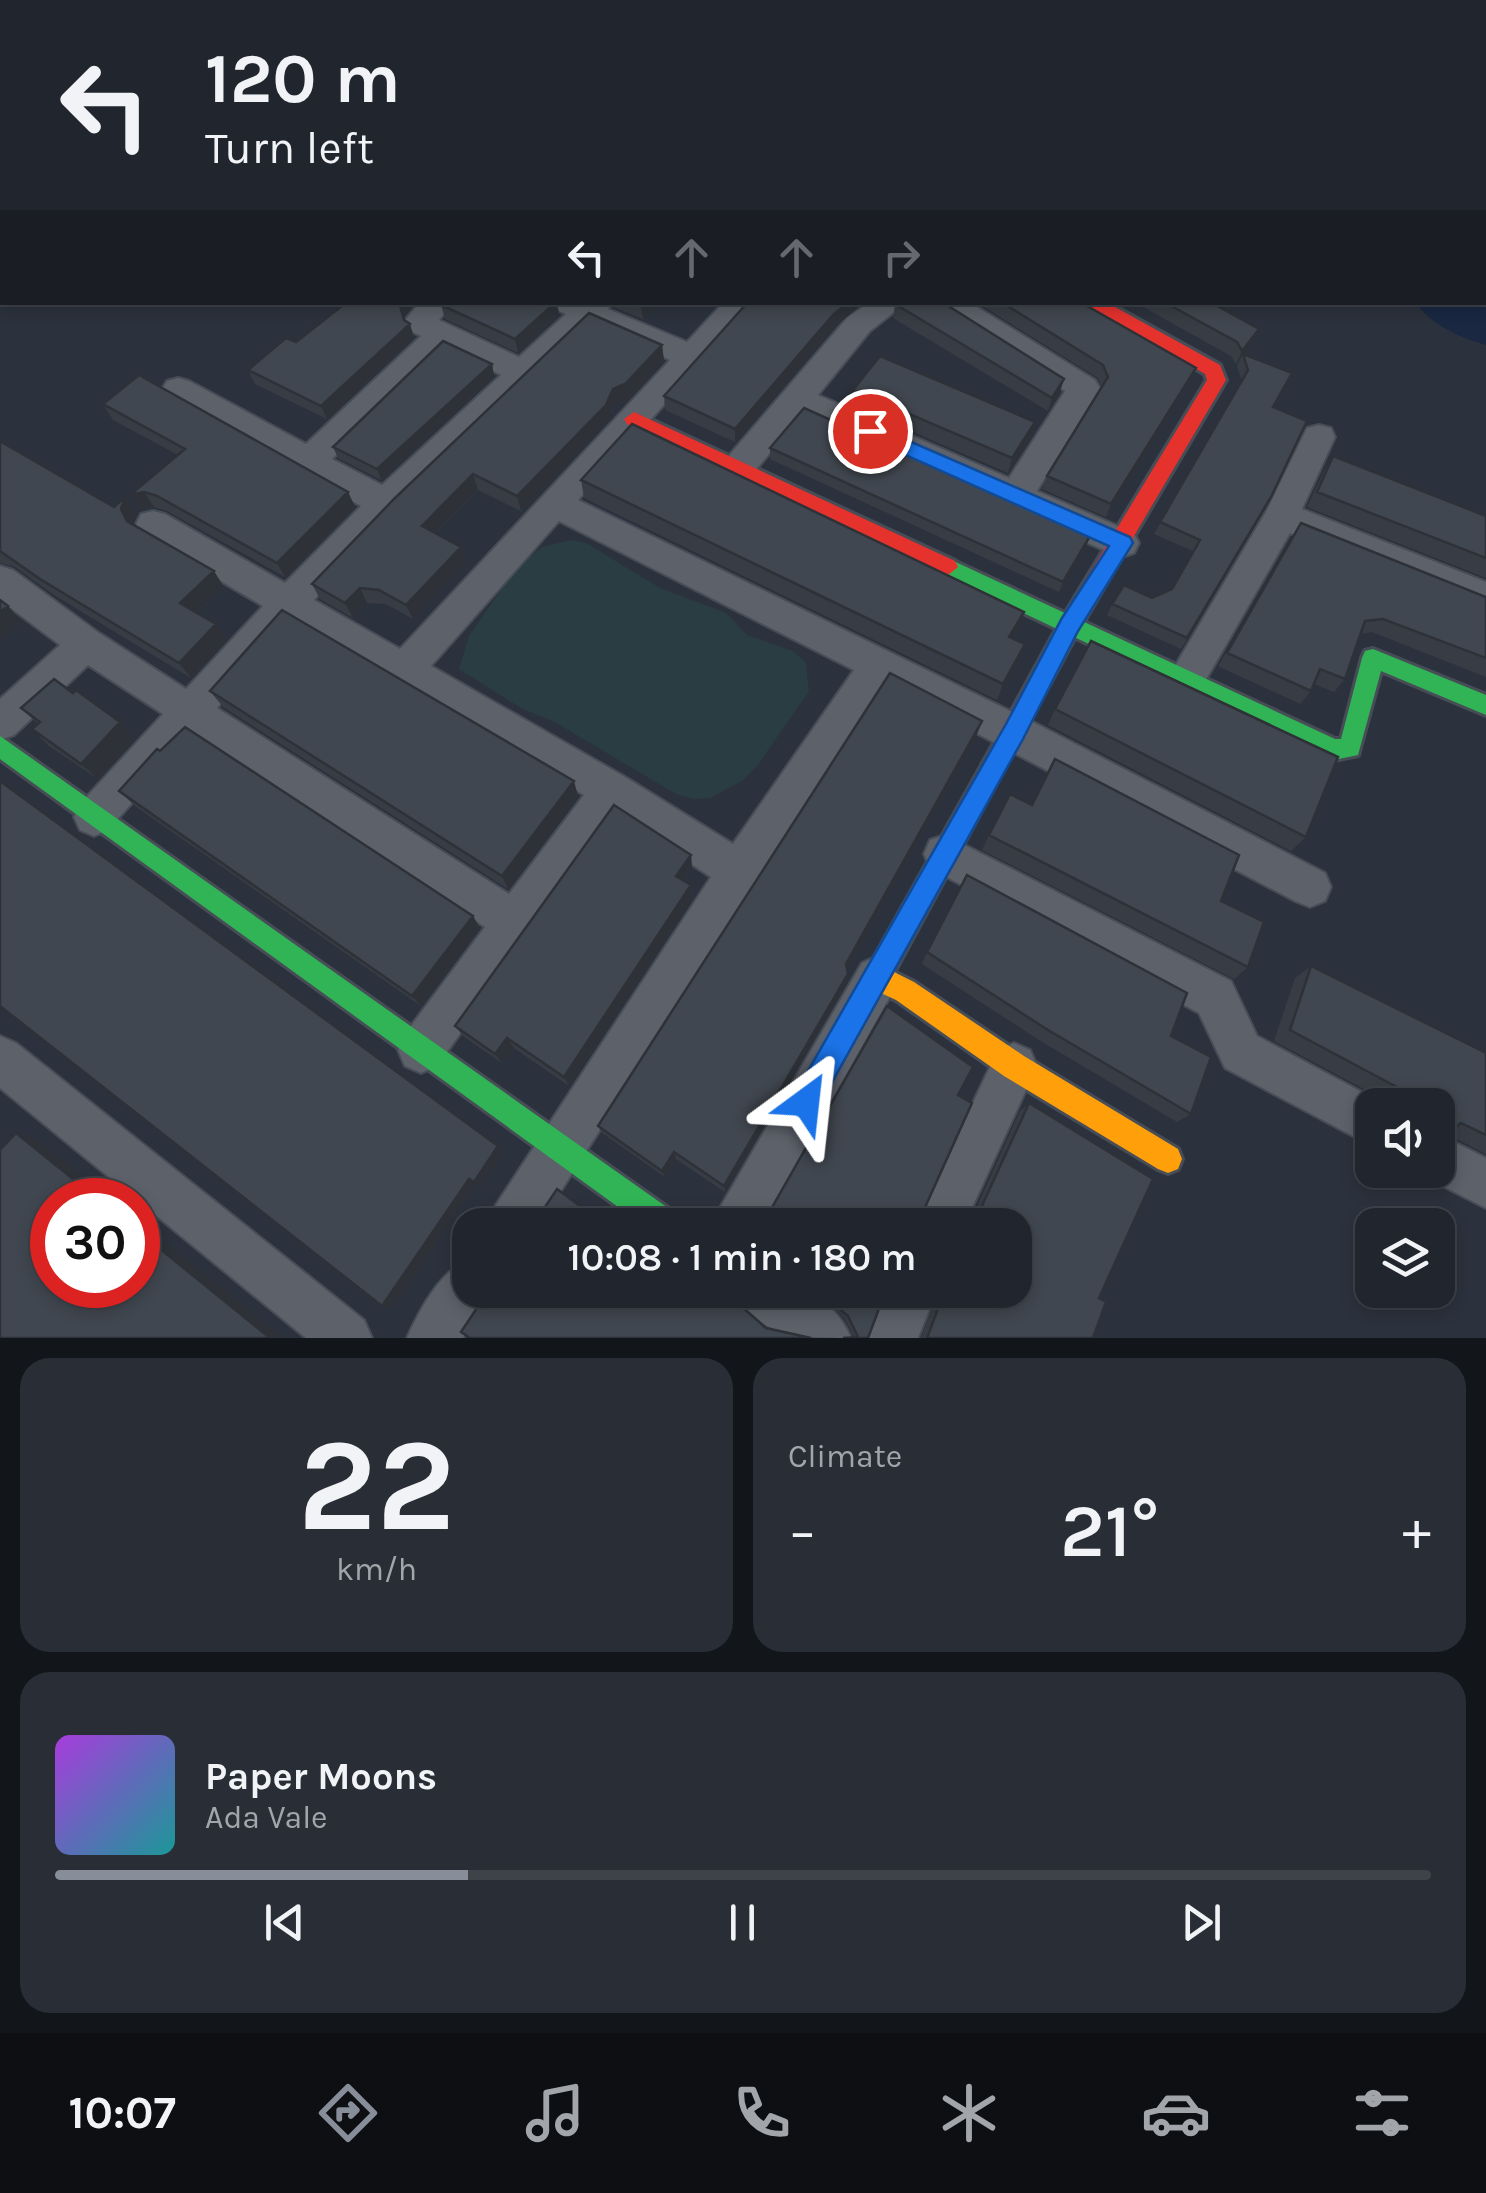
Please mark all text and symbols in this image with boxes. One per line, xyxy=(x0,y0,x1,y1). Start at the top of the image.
text: 120 m xyxy=(205,38,401,120)
icon: left xyxy=(40,40,170,170)
text: Turn left xyxy=(205,122,374,174)
icon: left xyxy=(559,230,614,285)
icon: ahead xyxy=(664,230,719,285)
icon: ahead xyxy=(769,230,824,285)
icon: right xyxy=(874,230,929,285)
pin xyxy=(828,389,913,474)
icon: arrive xyxy=(843,404,898,459)
position arrow xyxy=(754,1050,858,1154)
map controls xyxy=(1355,1088,1455,1308)
button: sound xyxy=(1355,1088,1455,1188)
speed limit sign: 30 xyxy=(30,1178,160,1308)
button: layers xyxy=(1355,1208,1455,1308)
text: 10:08 · 1 min · 180 m xyxy=(568,1235,916,1280)
text: 22 xyxy=(298,1410,455,1562)
text: Climate xyxy=(788,1438,902,1475)
text: 21° xyxy=(1060,1487,1159,1575)
text: − xyxy=(788,1499,817,1563)
text: + xyxy=(1402,1499,1431,1563)
text: km/h xyxy=(336,1551,417,1588)
text: Paper Moons xyxy=(205,1754,437,1799)
text: Ada Vale xyxy=(205,1799,328,1836)
icon: previous xyxy=(257,1895,312,1950)
icon: pause xyxy=(715,1895,770,1950)
icon: next xyxy=(1174,1895,1229,1950)
icon: directions xyxy=(313,2078,383,2148)
icon: music xyxy=(520,2078,590,2148)
icon: phone xyxy=(727,2078,797,2148)
icon: climate xyxy=(934,2078,1004,2148)
icon: car xyxy=(1141,2078,1211,2148)
icon: filters xyxy=(1347,2078,1417,2148)
text: 10:07 xyxy=(68,2087,176,2139)

